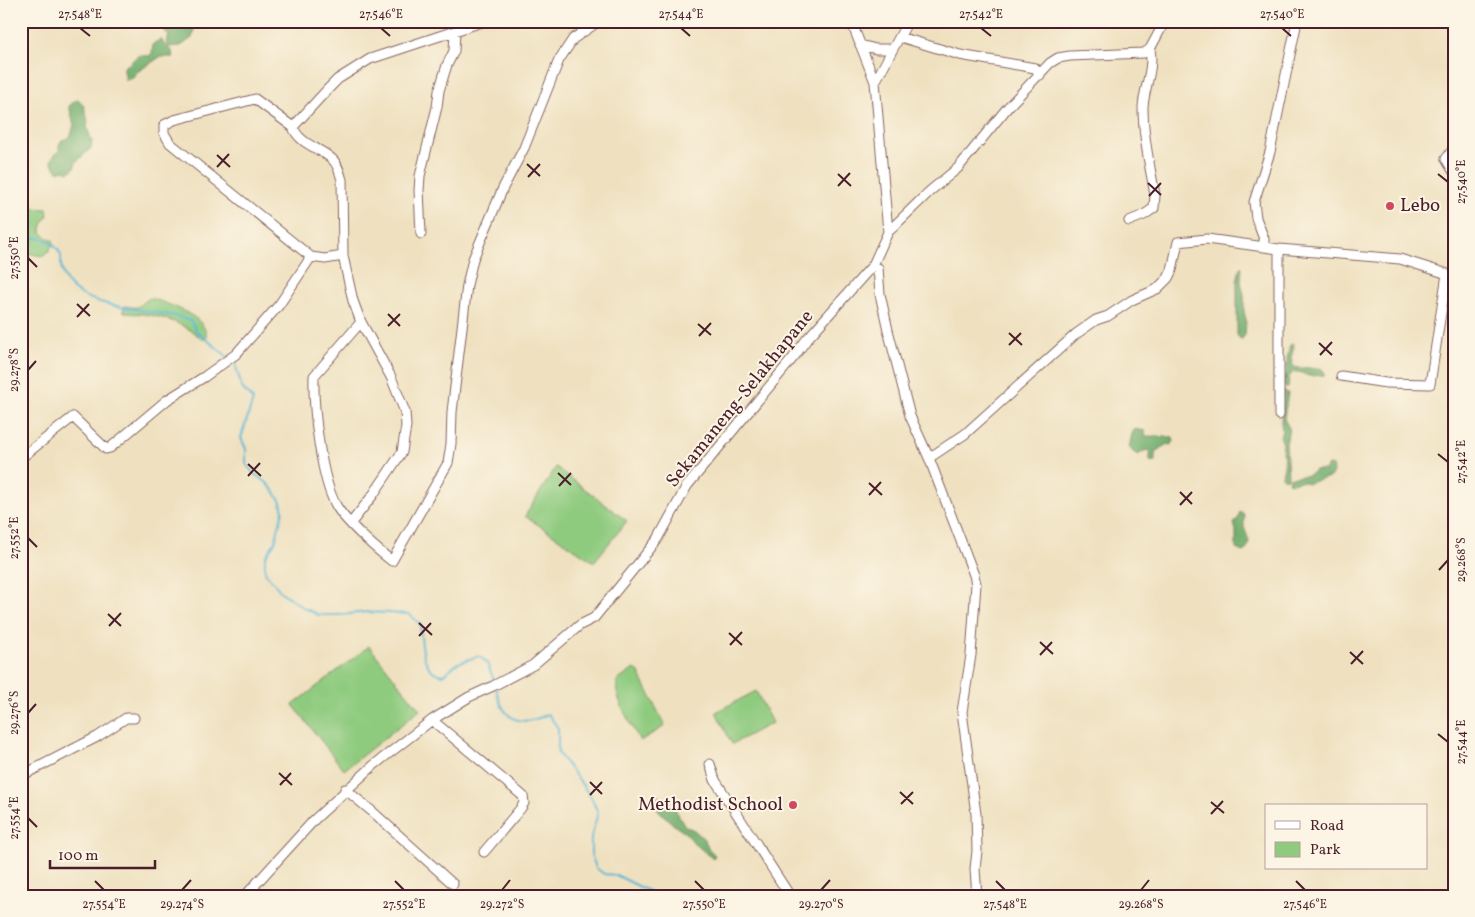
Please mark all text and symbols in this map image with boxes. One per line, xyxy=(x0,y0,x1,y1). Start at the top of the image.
text: 27.548°E xyxy=(58,7,102,23)
text: 27.546°E xyxy=(359,7,403,23)
text: 27.544°E xyxy=(659,7,703,23)
text: 27.542°E xyxy=(959,7,1003,23)
text: 27.540°E xyxy=(1260,7,1304,23)
text: 27.540°E xyxy=(1454,160,1470,204)
place label: Lebo xyxy=(1400,193,1440,219)
marker: Lebo xyxy=(1384,200,1396,212)
text: 27.550°E xyxy=(7,236,23,280)
street label: Sekamaneng-Selakhapane xyxy=(660,305,820,493)
text: 29.278°S xyxy=(7,348,23,392)
text: 27.542°E xyxy=(1454,440,1470,484)
text: 27.552°E xyxy=(7,517,23,559)
text: 29.268°S xyxy=(1454,537,1470,583)
text: 29.276°S xyxy=(7,691,23,735)
text: 27.544°E xyxy=(1454,720,1470,764)
place label: Methodist School xyxy=(638,792,783,818)
text: 27.554°E xyxy=(7,796,23,840)
marker: Methodist School xyxy=(787,799,799,811)
legend xyxy=(1265,804,1428,870)
text: Road xyxy=(1310,816,1344,837)
scale bar xyxy=(50,837,155,869)
text: Park xyxy=(1310,840,1341,861)
text: 100 m xyxy=(58,846,98,867)
text: 27.554°E xyxy=(82,897,126,913)
text: 29.274°S xyxy=(160,897,204,913)
text: 27.552°E xyxy=(383,897,425,913)
text: 29.272°S xyxy=(480,897,524,913)
text: 27.550°E xyxy=(682,897,726,913)
text: 29.270°S xyxy=(798,897,844,913)
text: 27.548°E xyxy=(983,897,1027,913)
text: 29.268°S xyxy=(1118,897,1164,913)
text: 27.546°E xyxy=(1283,897,1327,913)

